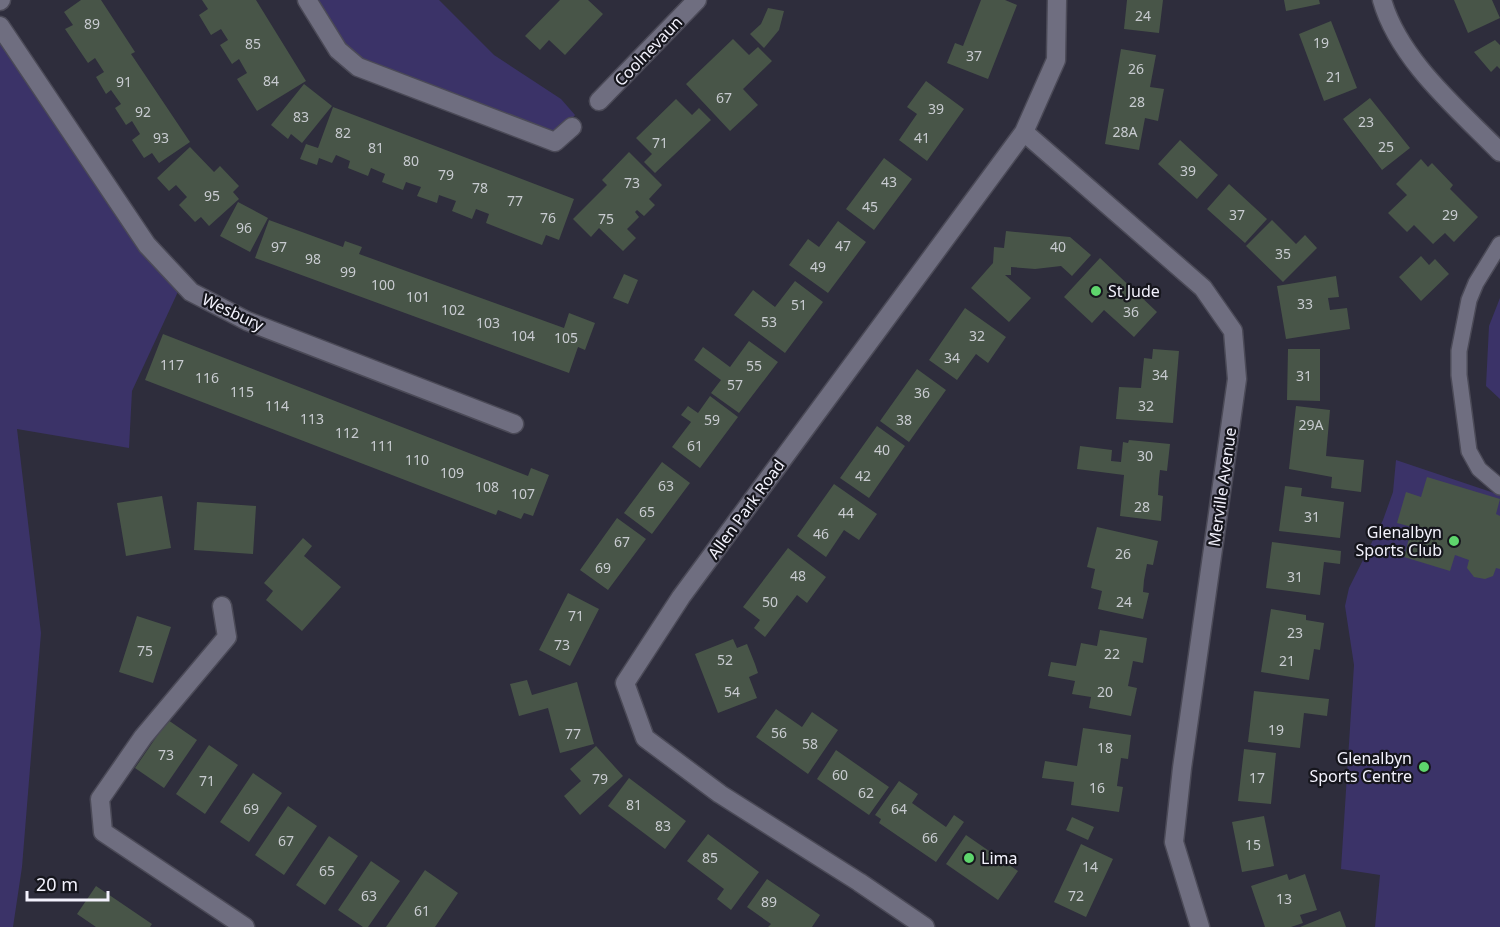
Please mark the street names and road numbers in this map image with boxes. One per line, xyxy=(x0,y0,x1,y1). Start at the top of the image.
street label: Coolnevaun xyxy=(609,11,687,91)
street label: Wesbury xyxy=(199,288,268,336)
street label: Merville Avenue xyxy=(1203,426,1241,548)
street label: Allen Park Road xyxy=(702,455,790,563)

